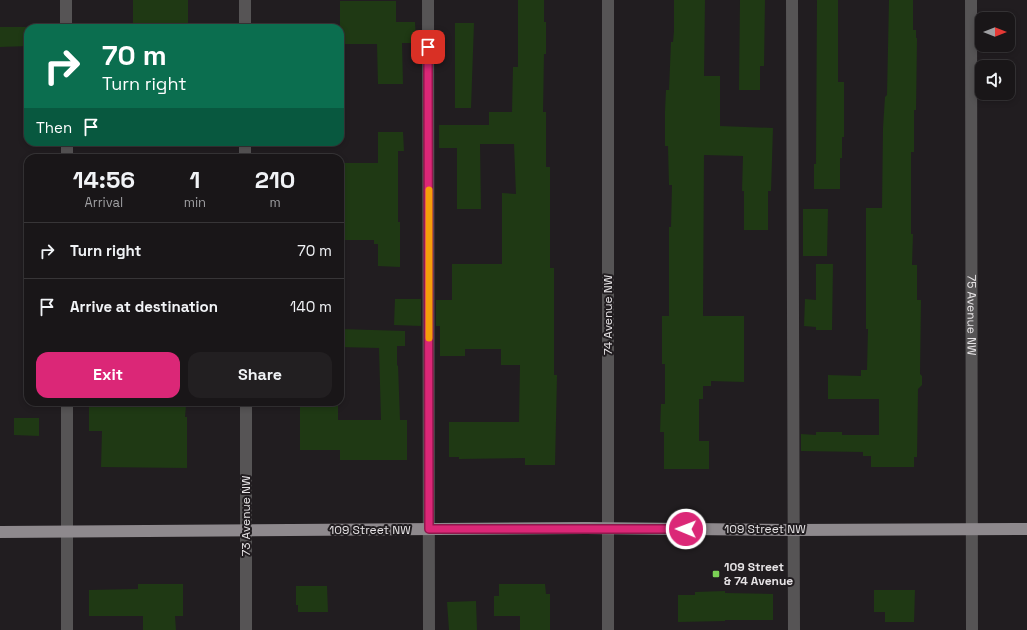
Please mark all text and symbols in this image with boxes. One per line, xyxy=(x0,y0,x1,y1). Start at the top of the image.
north arrow xyxy=(975,12,1015,52)
map controls xyxy=(975,12,1015,100)
pin xyxy=(411,30,445,64)
icon: arrive xyxy=(417,36,439,58)
text: 70 m xyxy=(102,37,167,73)
icon: right xyxy=(36,40,88,92)
button: sound xyxy=(975,60,1015,100)
text: Turn right xyxy=(102,72,186,95)
icon: arrive xyxy=(80,116,102,138)
text: Then xyxy=(36,118,72,137)
text: 14:56 xyxy=(73,164,135,195)
text: 1 xyxy=(189,164,200,195)
text: 210 xyxy=(255,164,295,195)
text: Arrival xyxy=(85,194,123,211)
text: min xyxy=(184,194,206,211)
text: m xyxy=(269,194,281,211)
icon: right xyxy=(36,240,58,262)
text: Turn right xyxy=(70,241,141,260)
text: 70 m xyxy=(297,241,332,260)
street label: 74 Avenue NW xyxy=(600,274,616,355)
street label: 75 Avenue NW xyxy=(963,275,980,356)
icon: arrive xyxy=(36,296,58,318)
text: Arrive at destination xyxy=(70,297,218,316)
text: 140 m xyxy=(290,297,332,316)
button: Exit xyxy=(36,352,180,398)
button: Share xyxy=(188,352,332,398)
street label: 73 Avenue NW xyxy=(238,475,254,556)
position arrow xyxy=(665,508,707,550)
street label: 109 Street NW xyxy=(724,521,806,537)
street label: 109 Street NW xyxy=(329,522,411,538)
place label: 109 Street & 74 Avenue xyxy=(724,559,793,589)
marker: 109 Street & 74 Avenue xyxy=(711,569,721,579)

